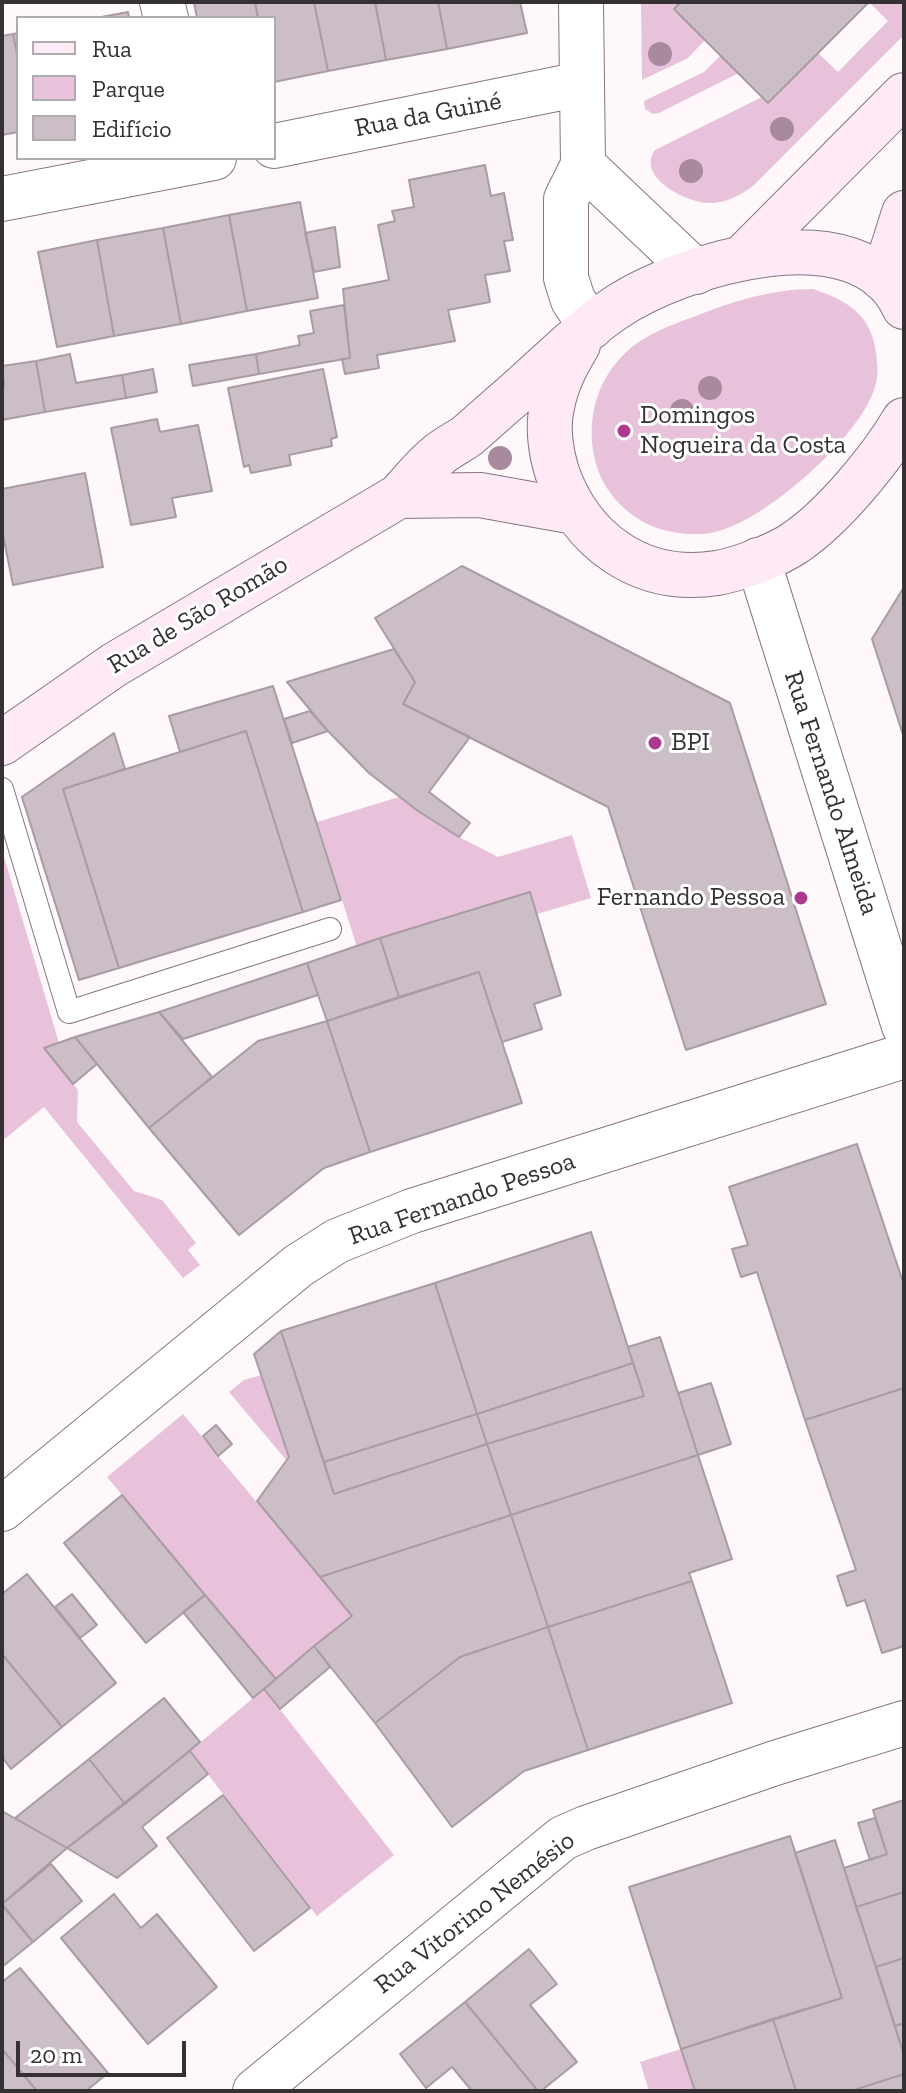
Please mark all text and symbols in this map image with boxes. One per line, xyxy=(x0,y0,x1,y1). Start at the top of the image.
legend xyxy=(16,16,276,160)
text: Rua xyxy=(92,34,132,63)
text: Parque xyxy=(92,74,165,103)
street label: Rua da Guiné xyxy=(352,85,504,145)
text: Edifício xyxy=(92,114,172,143)
place label: Domingos Nogueira da Costa xyxy=(640,400,846,462)
marker: Domingos Nogueira da Costa xyxy=(615,422,633,440)
street label: Rua de São Romão xyxy=(102,549,294,681)
street label: Rua Fernando Almeida xyxy=(777,667,885,919)
place label: BPI xyxy=(671,727,710,759)
marker: BPI xyxy=(646,734,664,752)
place label: Fernando Pessoa xyxy=(597,882,785,914)
marker: Fernando Pessoa xyxy=(792,889,810,907)
street label: Rua Fernando Pessoa xyxy=(345,1146,579,1252)
street label: Rua Vitorino Nemésio xyxy=(369,1825,581,2001)
scale bar xyxy=(20,2025,190,2075)
text: 20 m xyxy=(30,2040,82,2069)

